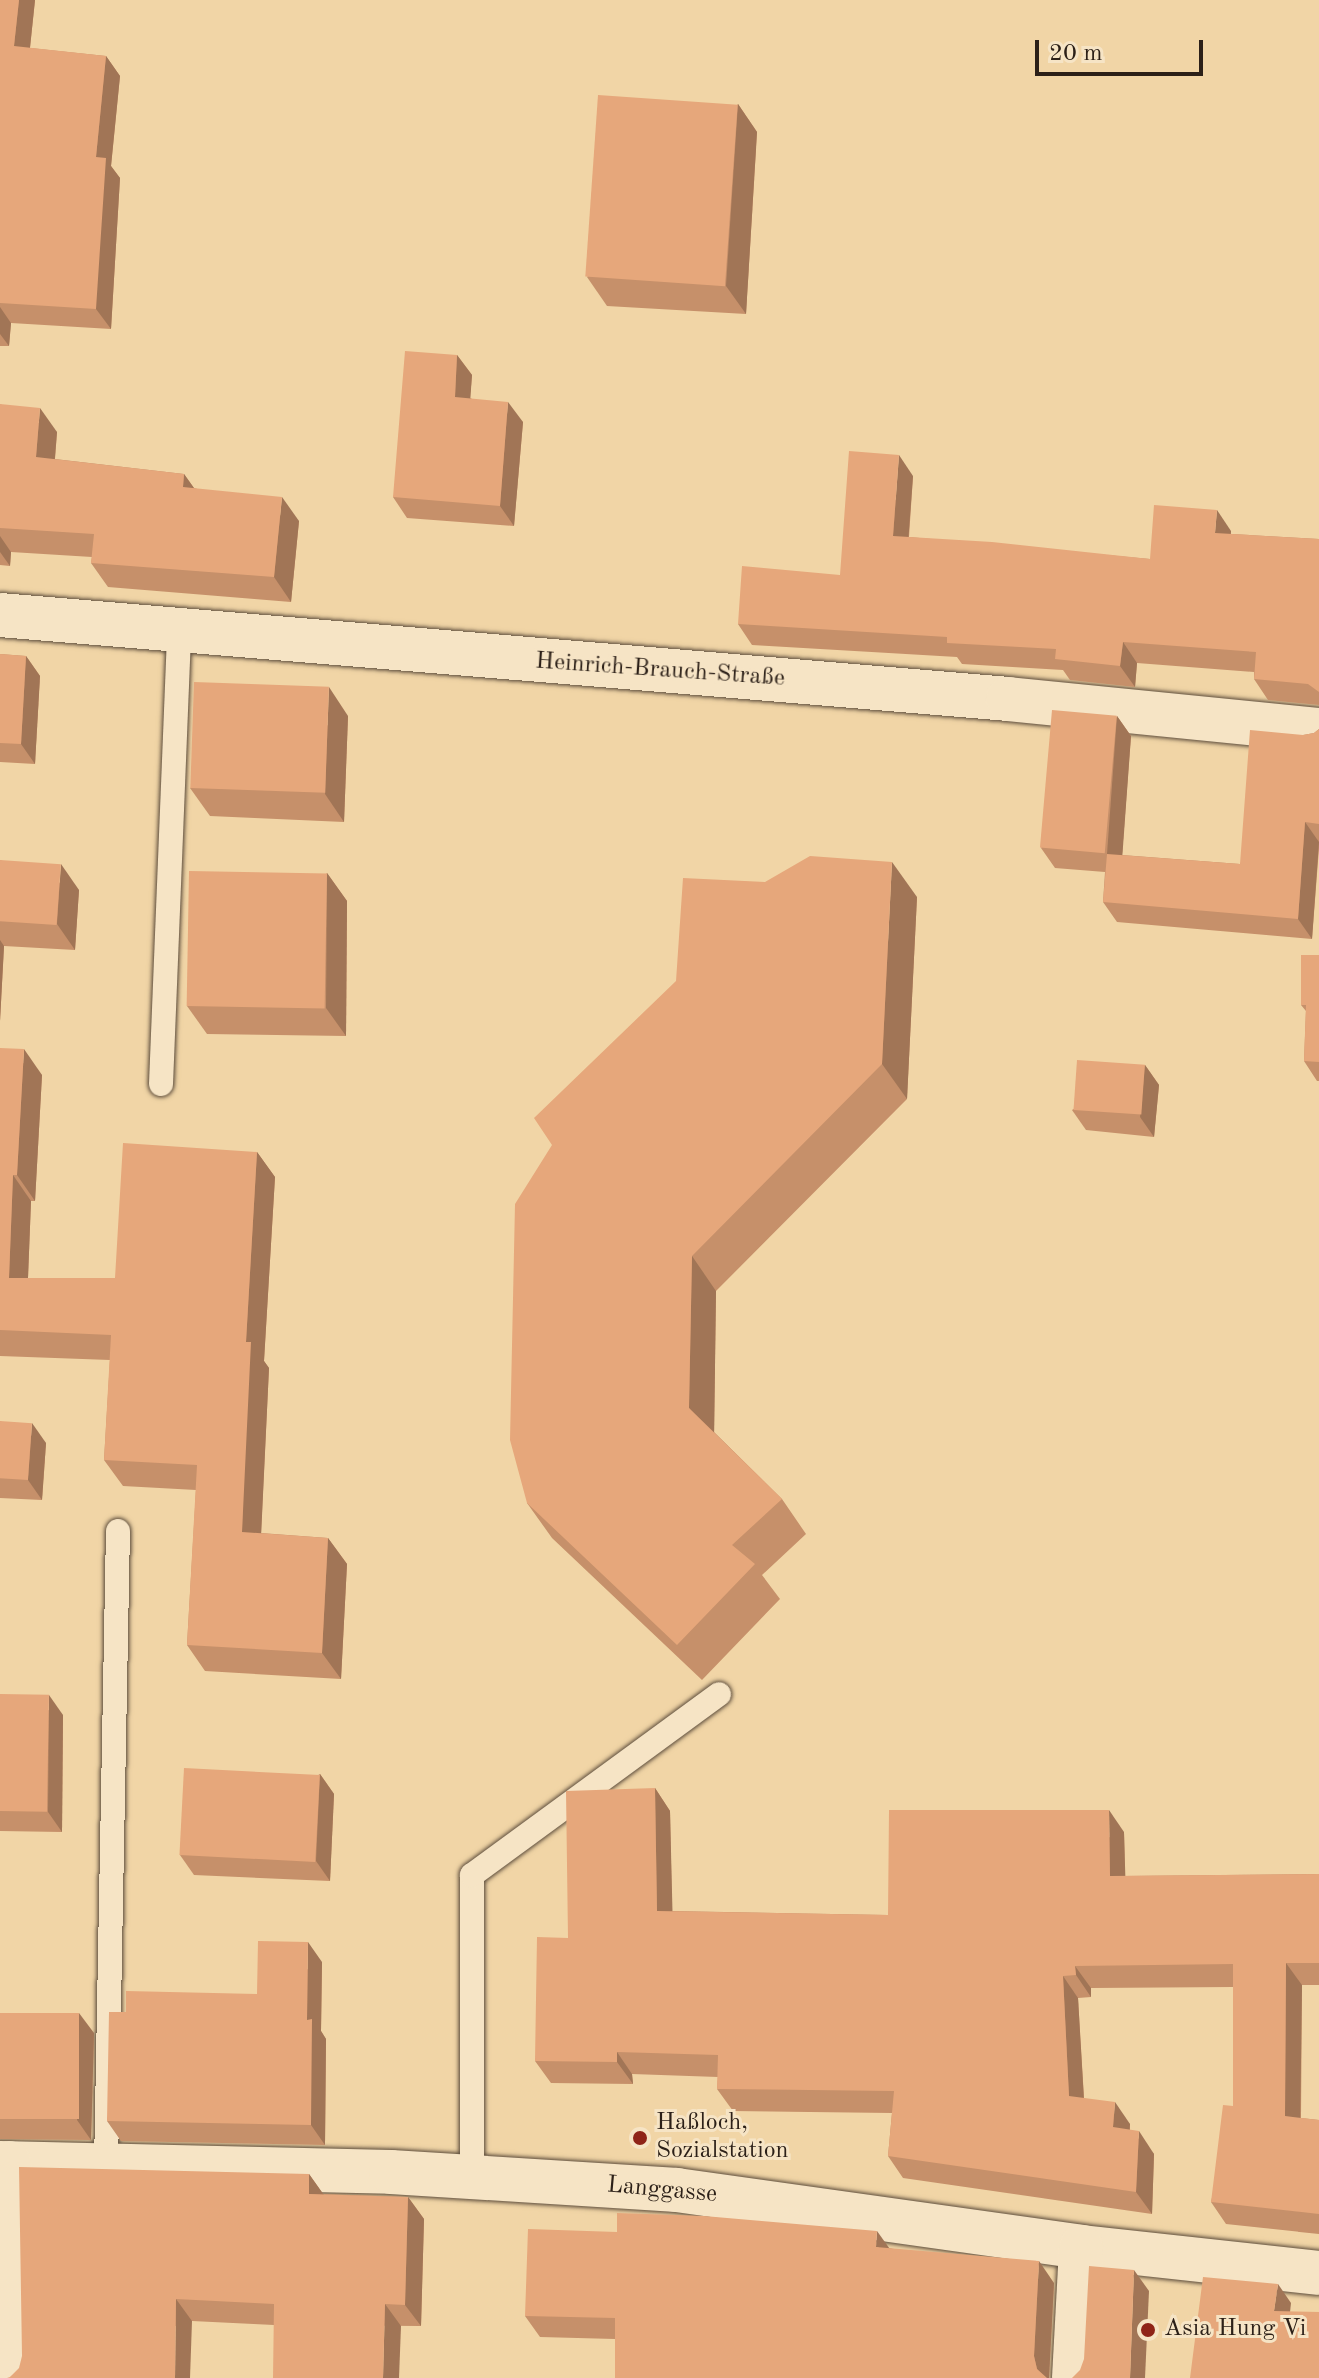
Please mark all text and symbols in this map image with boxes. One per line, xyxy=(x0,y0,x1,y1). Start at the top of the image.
scale bar xyxy=(1039,24,1207,74)
text: 20 m xyxy=(1049,42,1103,66)
street label: Heinrich-Brauch-Straße xyxy=(534,648,786,694)
place label: Haßloch, Sozialstation xyxy=(656,2110,789,2166)
marker: Haßloch, Sozialstation xyxy=(631,2129,649,2147)
street label: Langgasse xyxy=(606,2172,718,2210)
place label: Asia Hung Vi xyxy=(1164,2316,1306,2344)
marker: Asia Hung Vi xyxy=(1139,2321,1157,2339)

